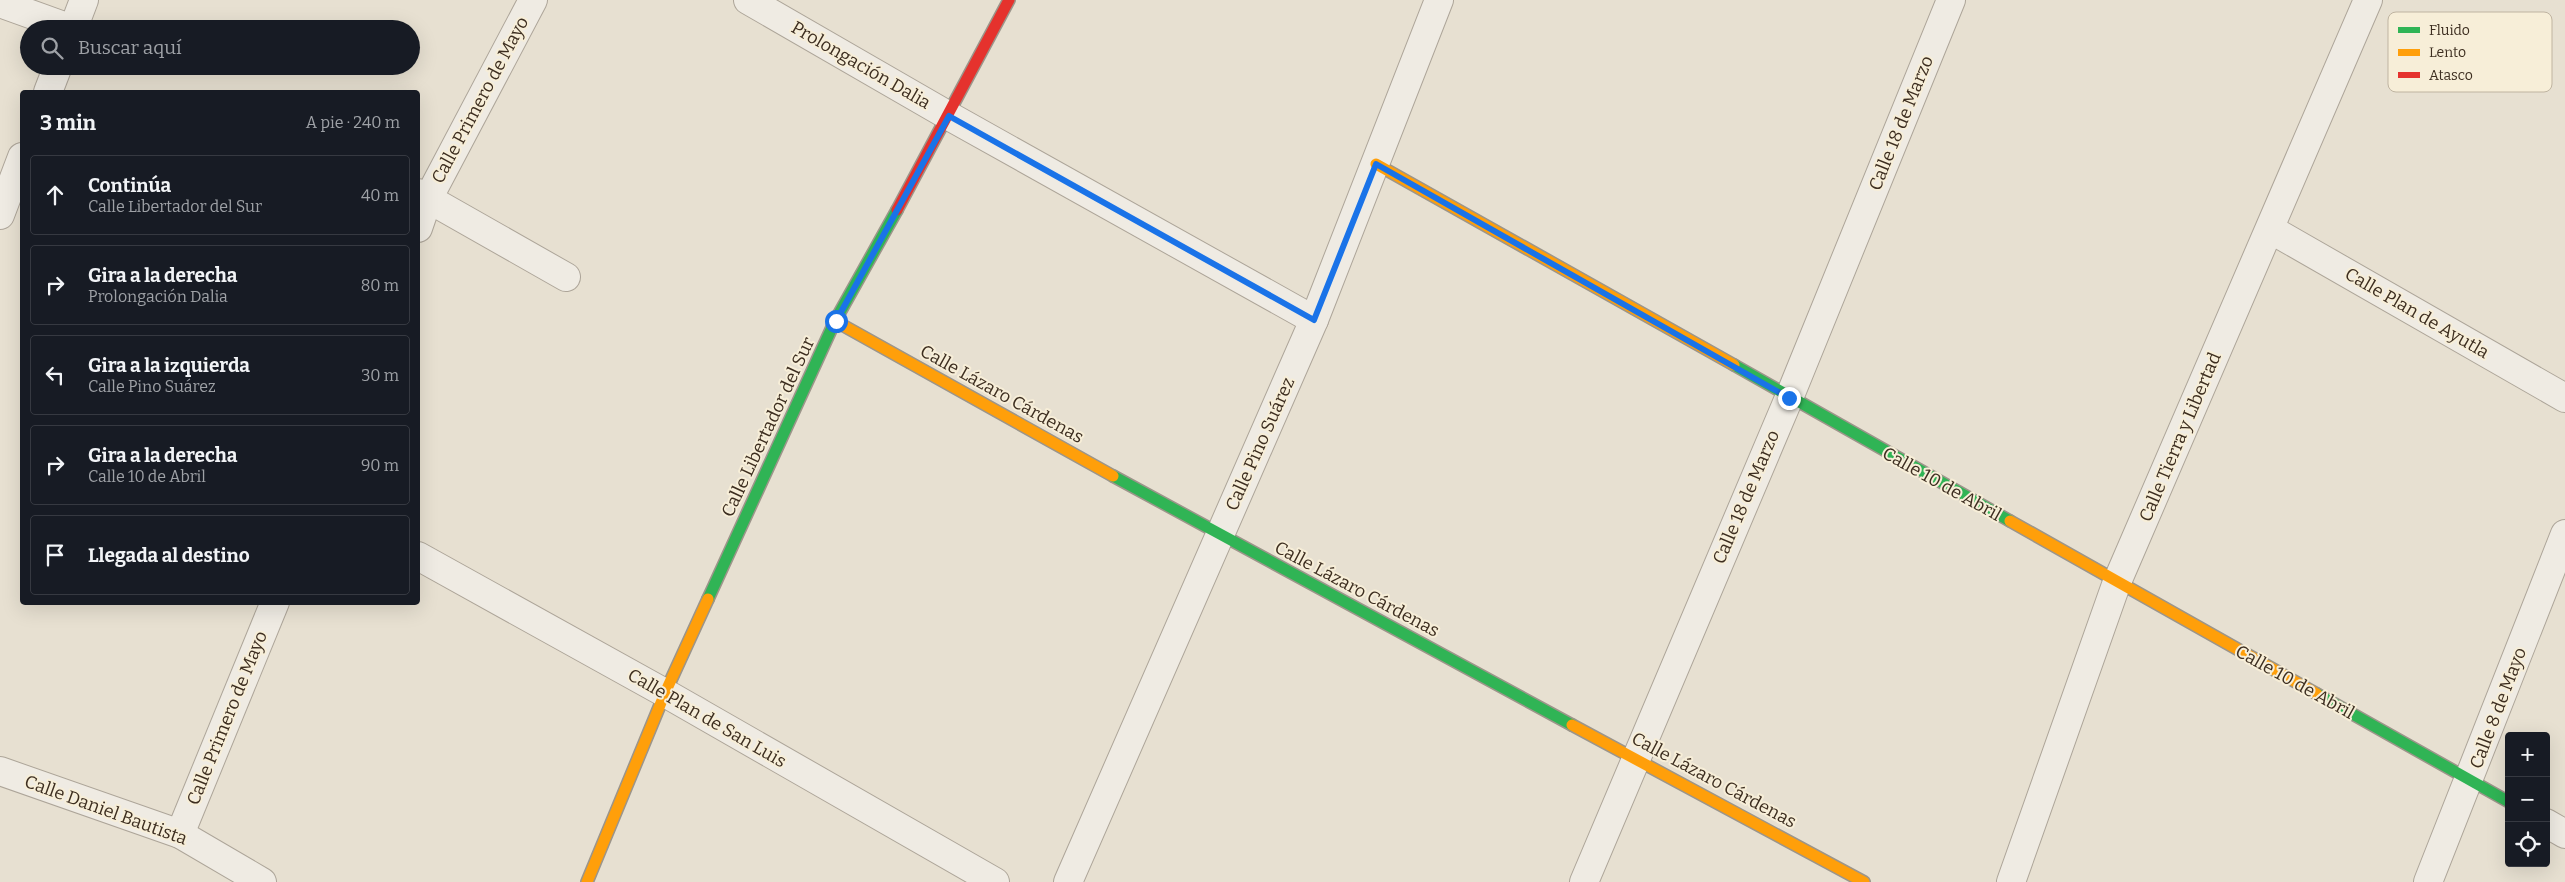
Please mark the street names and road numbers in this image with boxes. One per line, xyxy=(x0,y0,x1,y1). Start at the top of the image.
street label: Calle Primero de Mayo xyxy=(427,13,533,187)
street label: Prolongación Dalia xyxy=(787,16,935,114)
street label: Calle 18 de Marzo xyxy=(1864,52,1938,194)
street label: Calle Plan de Ayutla xyxy=(2341,263,2493,363)
street label: Calle Libertador del Sur xyxy=(717,334,819,520)
street label: Calle Lázaro Cárdenas xyxy=(916,340,1088,448)
street label: Calle Tierra y Libertad xyxy=(2134,349,2226,525)
street label: Calle Pino Suárez xyxy=(1221,374,1299,514)
street label: Calle 18 de Marzo xyxy=(1708,427,1784,567)
street label: Calle 10 de Abril xyxy=(1879,442,2005,526)
street label: Calle Lázaro Cárdenas xyxy=(1271,536,1443,642)
street label: Calle Primero de Mayo xyxy=(182,628,272,808)
street label: Calle 10 de Abril xyxy=(2232,640,2358,724)
street label: Calle 8 de Mayo xyxy=(2465,644,2531,772)
street label: Calle Plan de San Luis xyxy=(624,664,790,772)
street label: Calle Lázaro Cárdenas xyxy=(1628,727,1800,833)
street label: Calle Daniel Bautista xyxy=(22,770,190,850)

